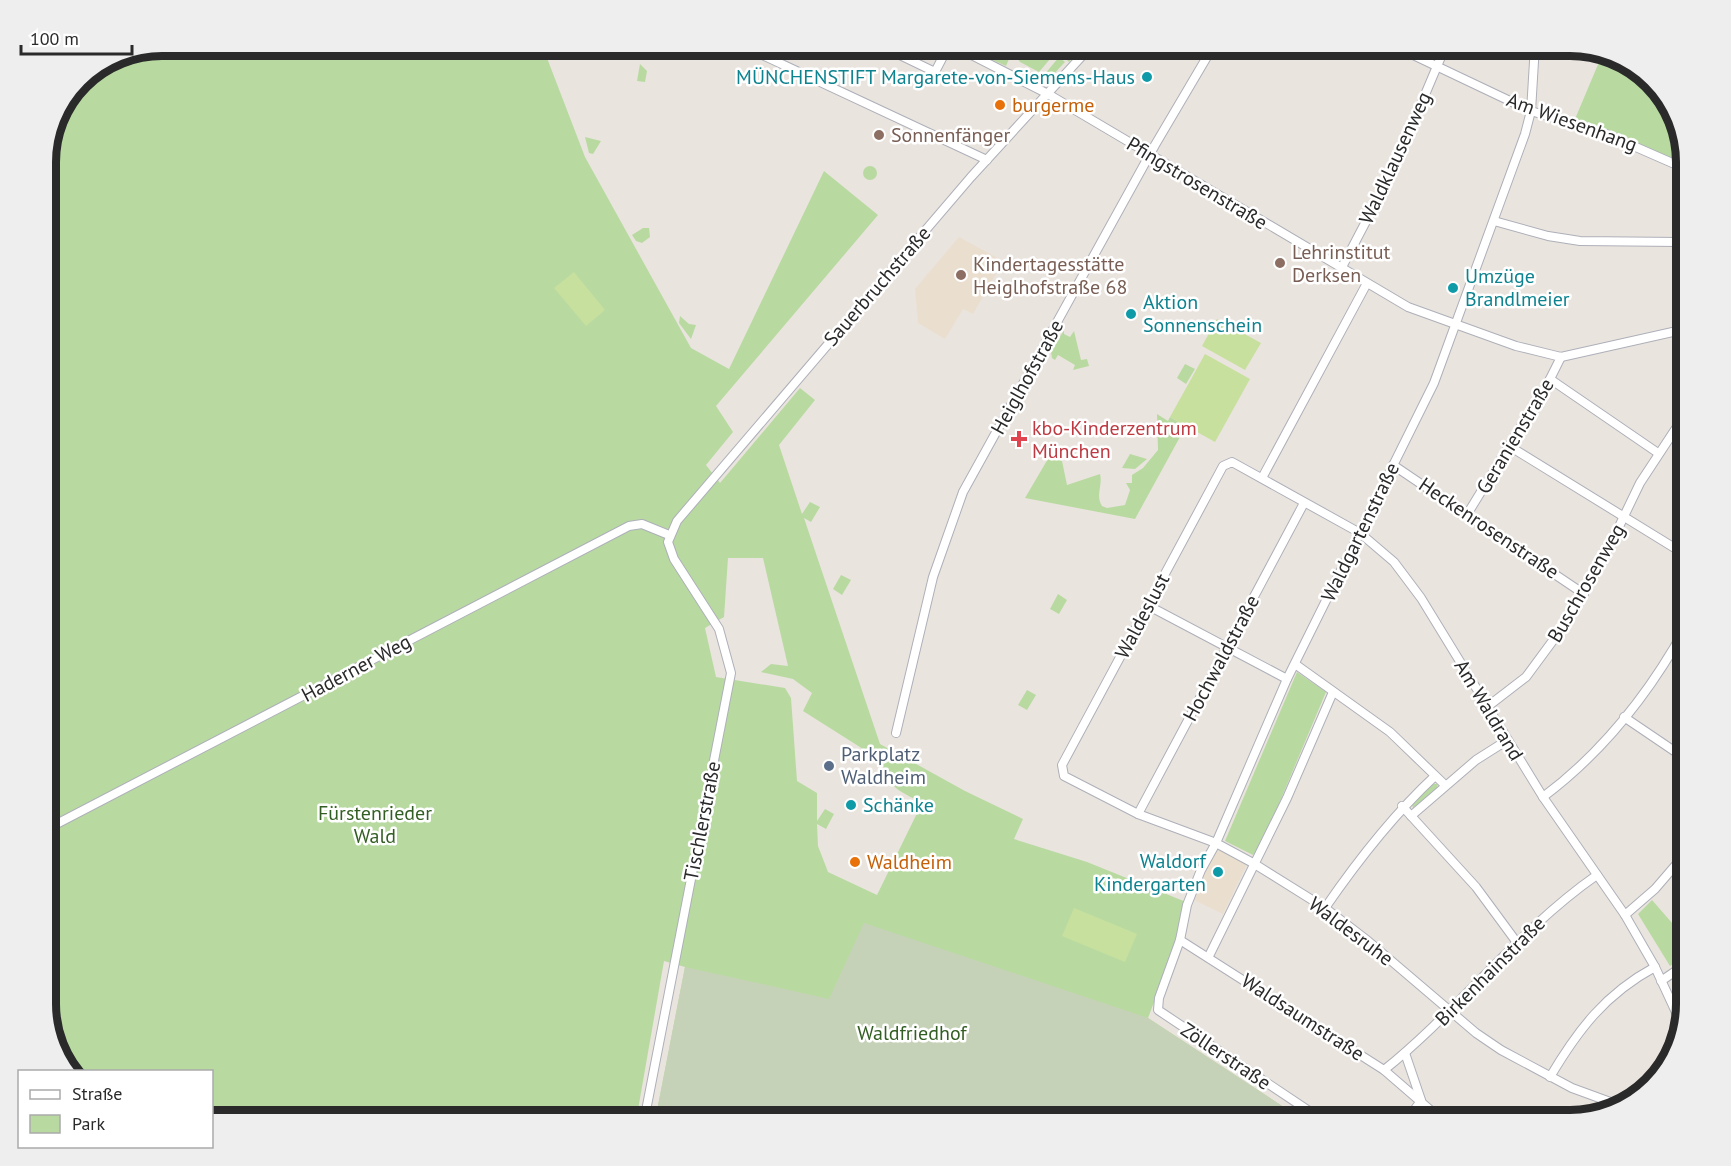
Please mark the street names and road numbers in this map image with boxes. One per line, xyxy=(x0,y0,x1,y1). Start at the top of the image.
street label: Am Wiesenhang xyxy=(1503,86,1641,158)
street label: Waldklausenweg xyxy=(1353,88,1437,228)
street label: Pfingstrosenstraße xyxy=(1122,131,1272,235)
street label: Sauerbruchstraße xyxy=(818,221,936,351)
street label: Heiglhofstraße xyxy=(985,315,1069,439)
street label: Geranienstraße xyxy=(1470,373,1560,499)
street label: Waldgartenstraße xyxy=(1315,458,1405,606)
street label: Heckenrosenstraße xyxy=(1414,471,1564,585)
street label: Buschrosenweg xyxy=(1541,519,1631,647)
street label: Waldeslust xyxy=(1109,569,1175,663)
street label: Hochwaldstraße xyxy=(1177,590,1265,726)
street label: Haderner Weg xyxy=(297,628,415,708)
street label: Am Waldrand xyxy=(1449,655,1529,765)
street label: Tischlerstraße xyxy=(678,759,726,883)
street label: Waldesruhe xyxy=(1303,891,1399,971)
street label: Birkenhainstraße xyxy=(1429,910,1551,1032)
street label: Waldsaumstraße xyxy=(1237,968,1369,1066)
street label: Zöllerstraße xyxy=(1176,1016,1276,1096)

